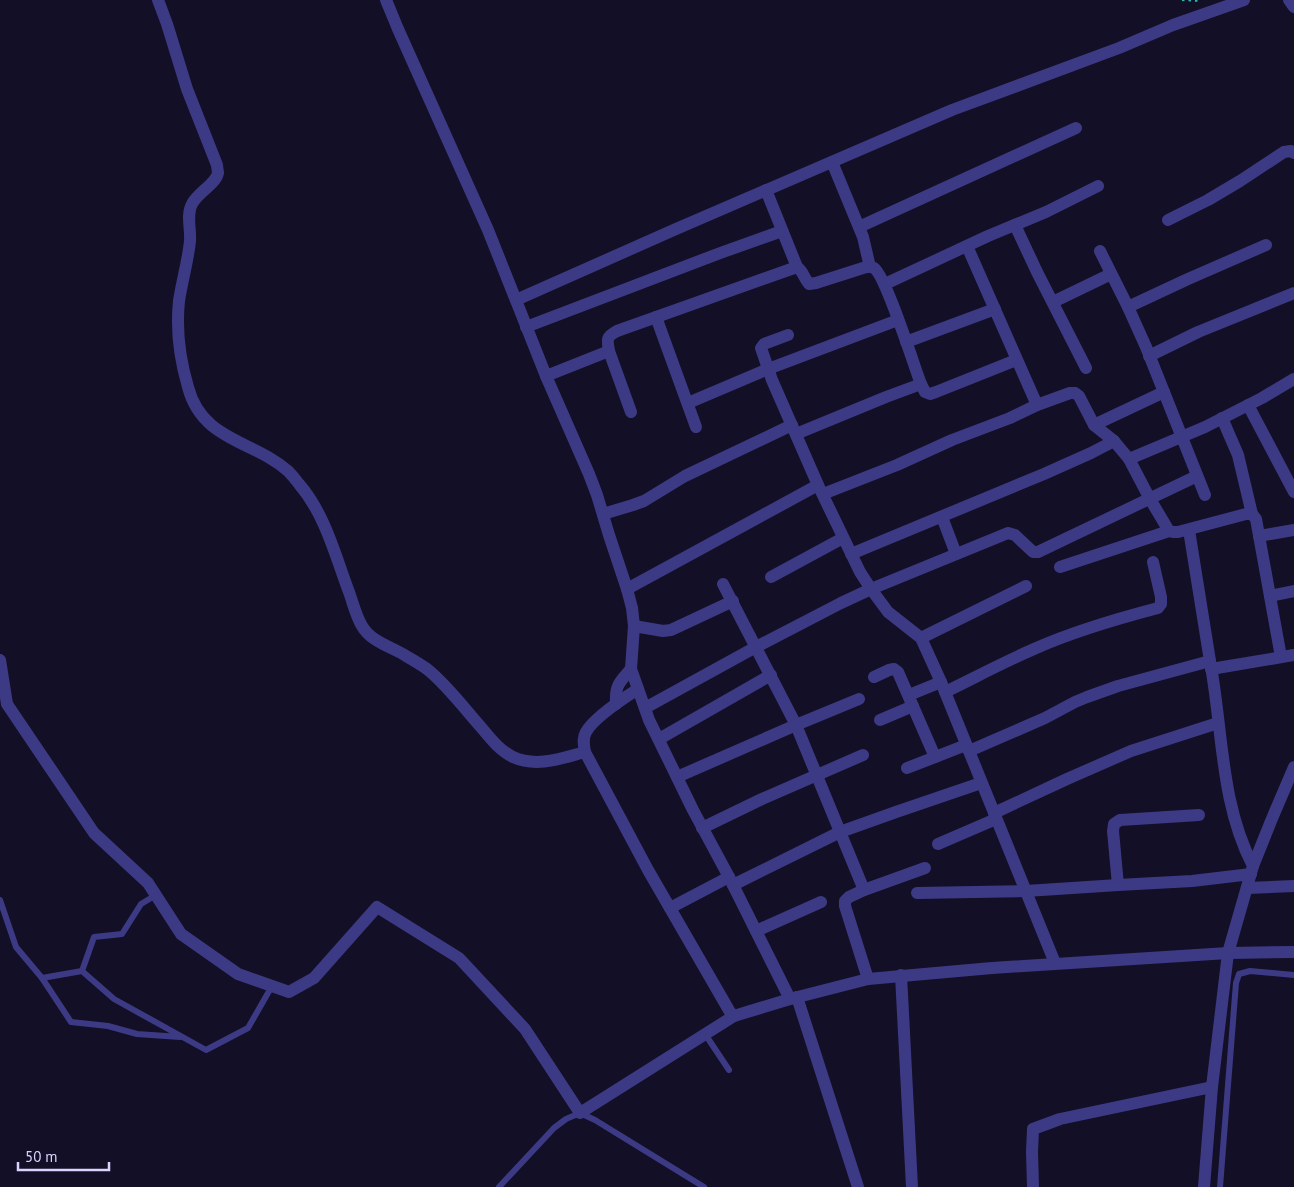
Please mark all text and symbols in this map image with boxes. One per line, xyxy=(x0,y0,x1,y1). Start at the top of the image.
scale bar xyxy=(18,1140,109,1172)
text: 50 m xyxy=(25,1147,58,1166)

